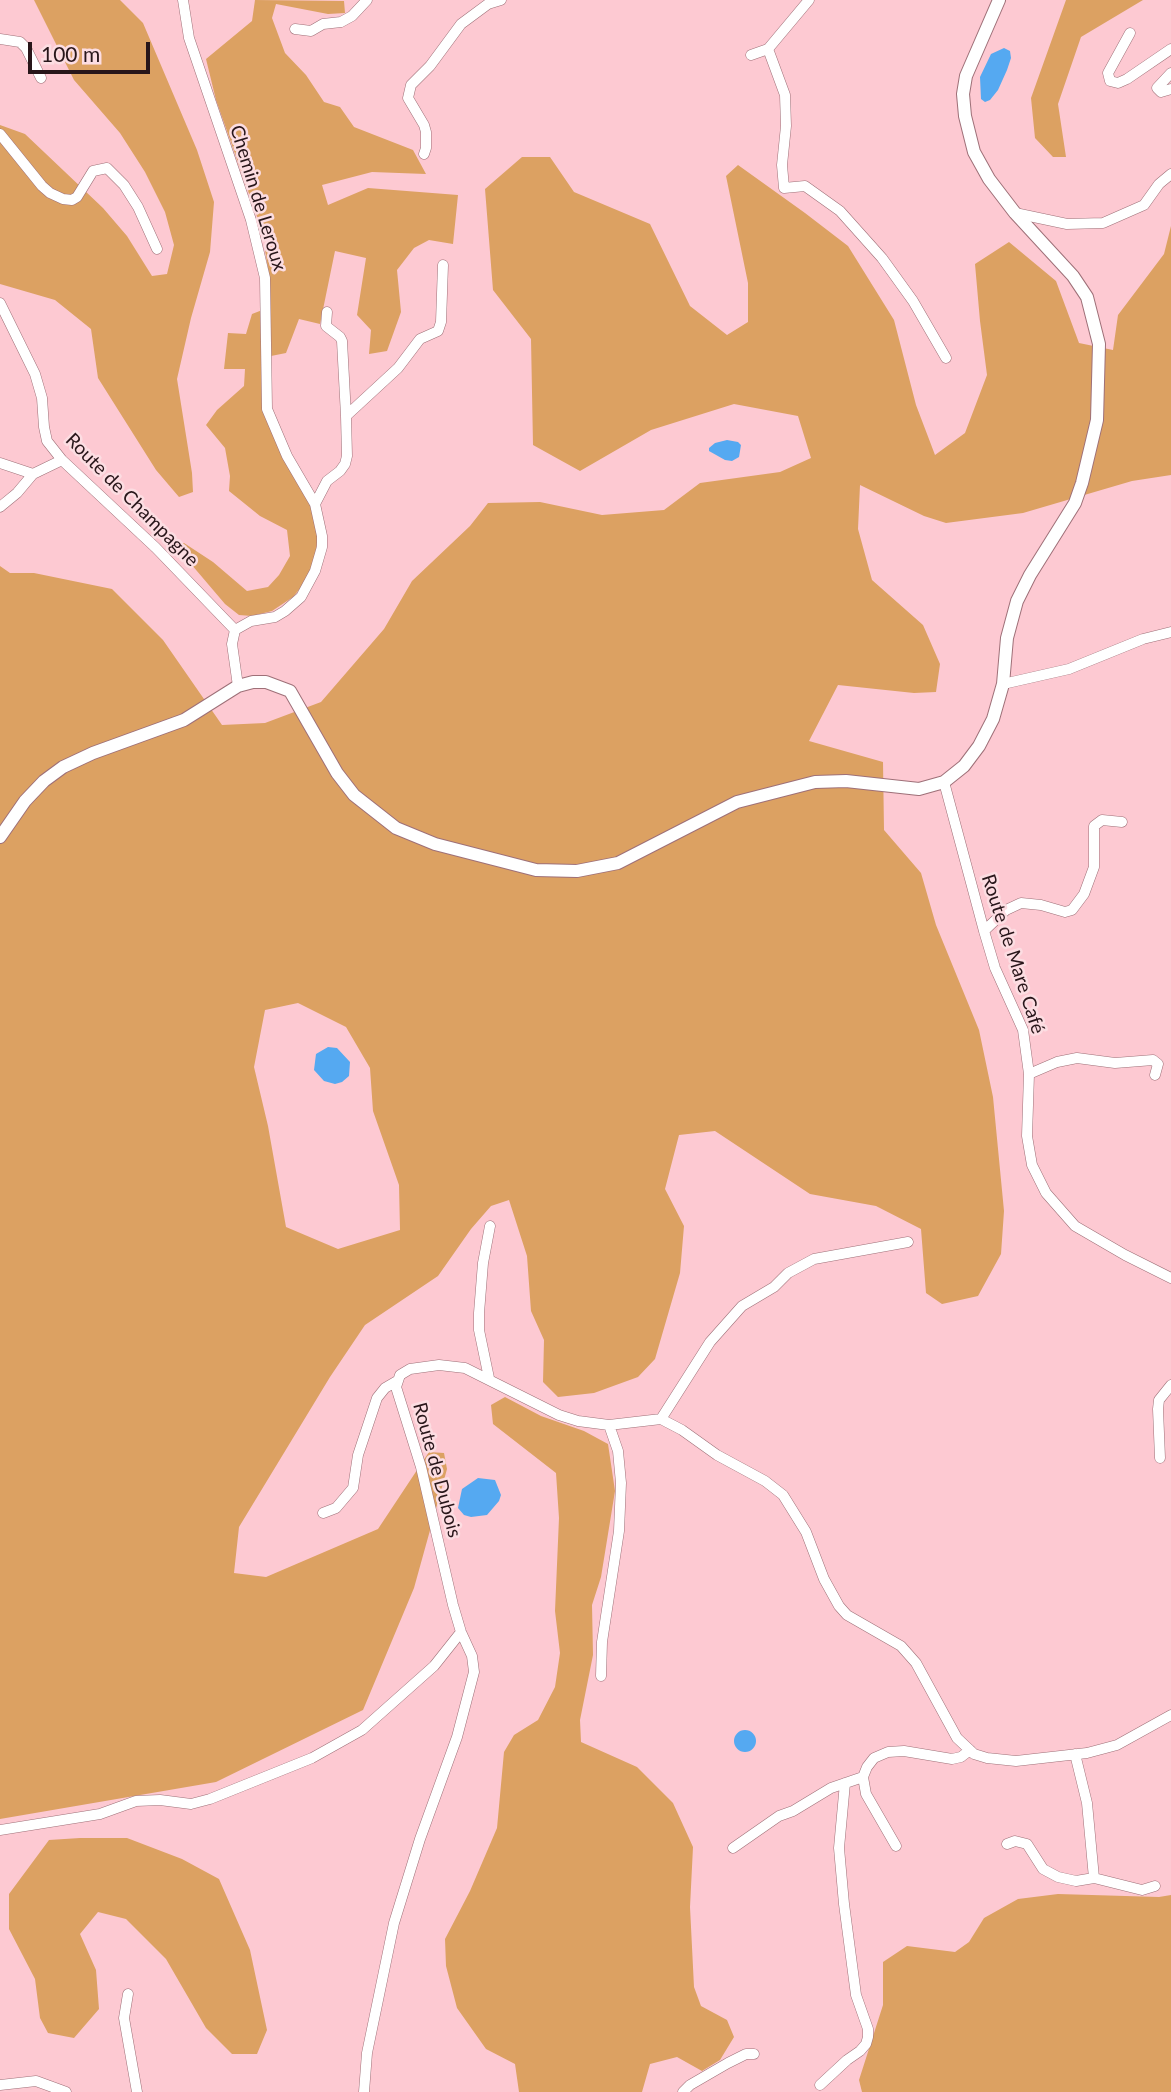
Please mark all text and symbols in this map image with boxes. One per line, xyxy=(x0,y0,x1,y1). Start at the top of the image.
scale bar xyxy=(32,28,154,72)
text: 100 m xyxy=(41,41,100,66)
street label: Chemin de Leroux xyxy=(225,122,291,274)
street label: Route de Champagne xyxy=(61,429,203,571)
street label: Route de Mare Café xyxy=(976,871,1050,1037)
street label: Route de Dubois xyxy=(408,1400,466,1540)

